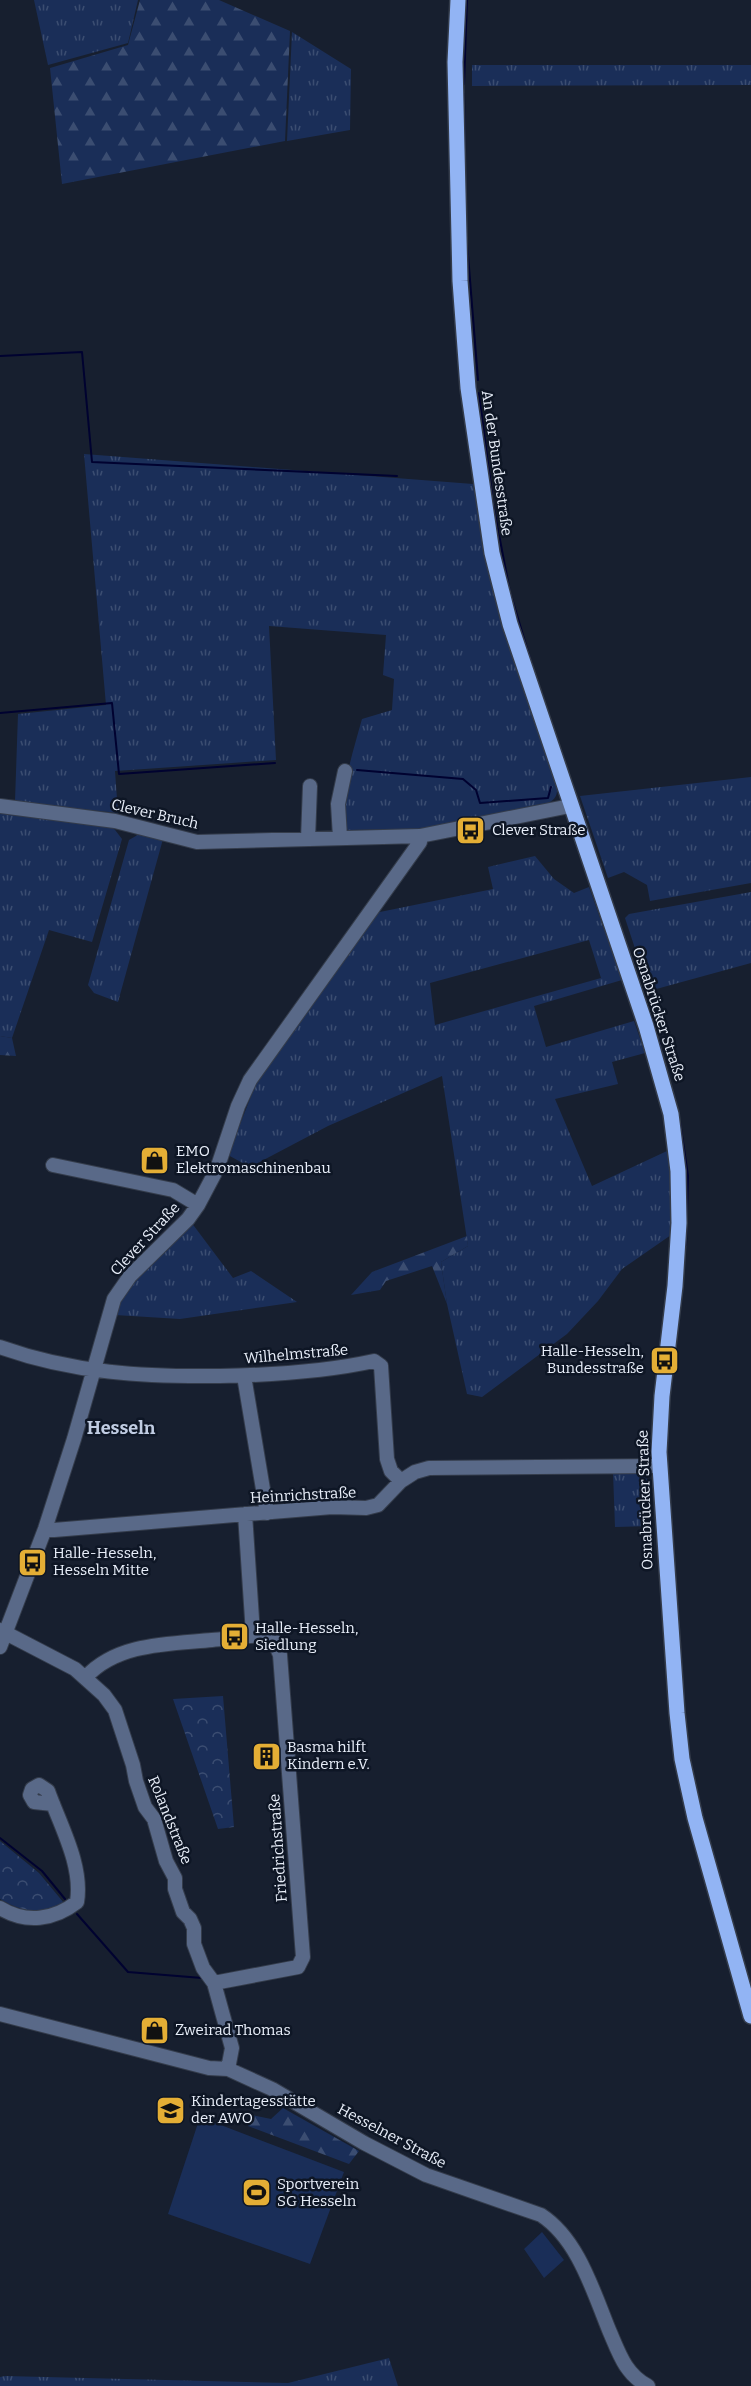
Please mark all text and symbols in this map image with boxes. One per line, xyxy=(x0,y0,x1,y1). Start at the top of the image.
street label: An der Bundesstraße xyxy=(478,389,516,537)
street label: Clever Bruch xyxy=(110,795,201,833)
bus stop icon: Clever Straße xyxy=(455,814,487,846)
place label: Clever Straße xyxy=(492,821,585,839)
street label: Osnabrücker Straße xyxy=(629,945,689,1083)
place label: EMO Elektromaschinenbau xyxy=(176,1142,331,1177)
shop icon: EMO Elektromaschinenbau xyxy=(139,1144,171,1176)
street label: Clever Straße xyxy=(107,1199,183,1279)
street label: Wilhelmstraße xyxy=(243,1340,349,1368)
place label: Halle-Hesseln, Bundesstraße xyxy=(541,1342,644,1377)
bus stop icon: Halle-Hesseln, Bundesstraße xyxy=(649,1344,681,1376)
district label: Hesseln xyxy=(87,1417,156,1439)
street label: Osnabrücker Straße xyxy=(634,1430,656,1570)
street label: Heinrichstraße xyxy=(249,1483,357,1507)
place label: Halle-Hesseln, Hesseln Mitte xyxy=(53,1544,156,1579)
bus stop icon: Halle-Hesseln, Hesseln Mitte xyxy=(16,1546,48,1578)
place label: Halle-Hesseln, Siedlung xyxy=(255,1619,358,1654)
bus stop icon: Halle-Hesseln, Siedlung xyxy=(218,1621,250,1653)
place label: Basma hilft Kindern e.V. xyxy=(287,1738,370,1773)
building icon: Basma hilft Kindern e.V. xyxy=(250,1740,282,1772)
street label: Rolandstraße xyxy=(144,1773,196,1867)
street label: Friedrichstraße xyxy=(265,1793,291,1903)
shop icon: Zweirad Thomas xyxy=(138,2014,170,2046)
place label: Zweirad Thomas xyxy=(175,2021,291,2039)
place label: Kindertagesstätte der AWO xyxy=(191,2092,316,2127)
school or university icon: Kindertagesstätte der AWO xyxy=(154,2094,186,2126)
street label: Hesselner Straße xyxy=(335,2100,449,2172)
place label: Sportverein SG Hesseln xyxy=(277,2175,360,2210)
sports icon: Sportverein SG Hesseln xyxy=(240,2177,272,2209)

